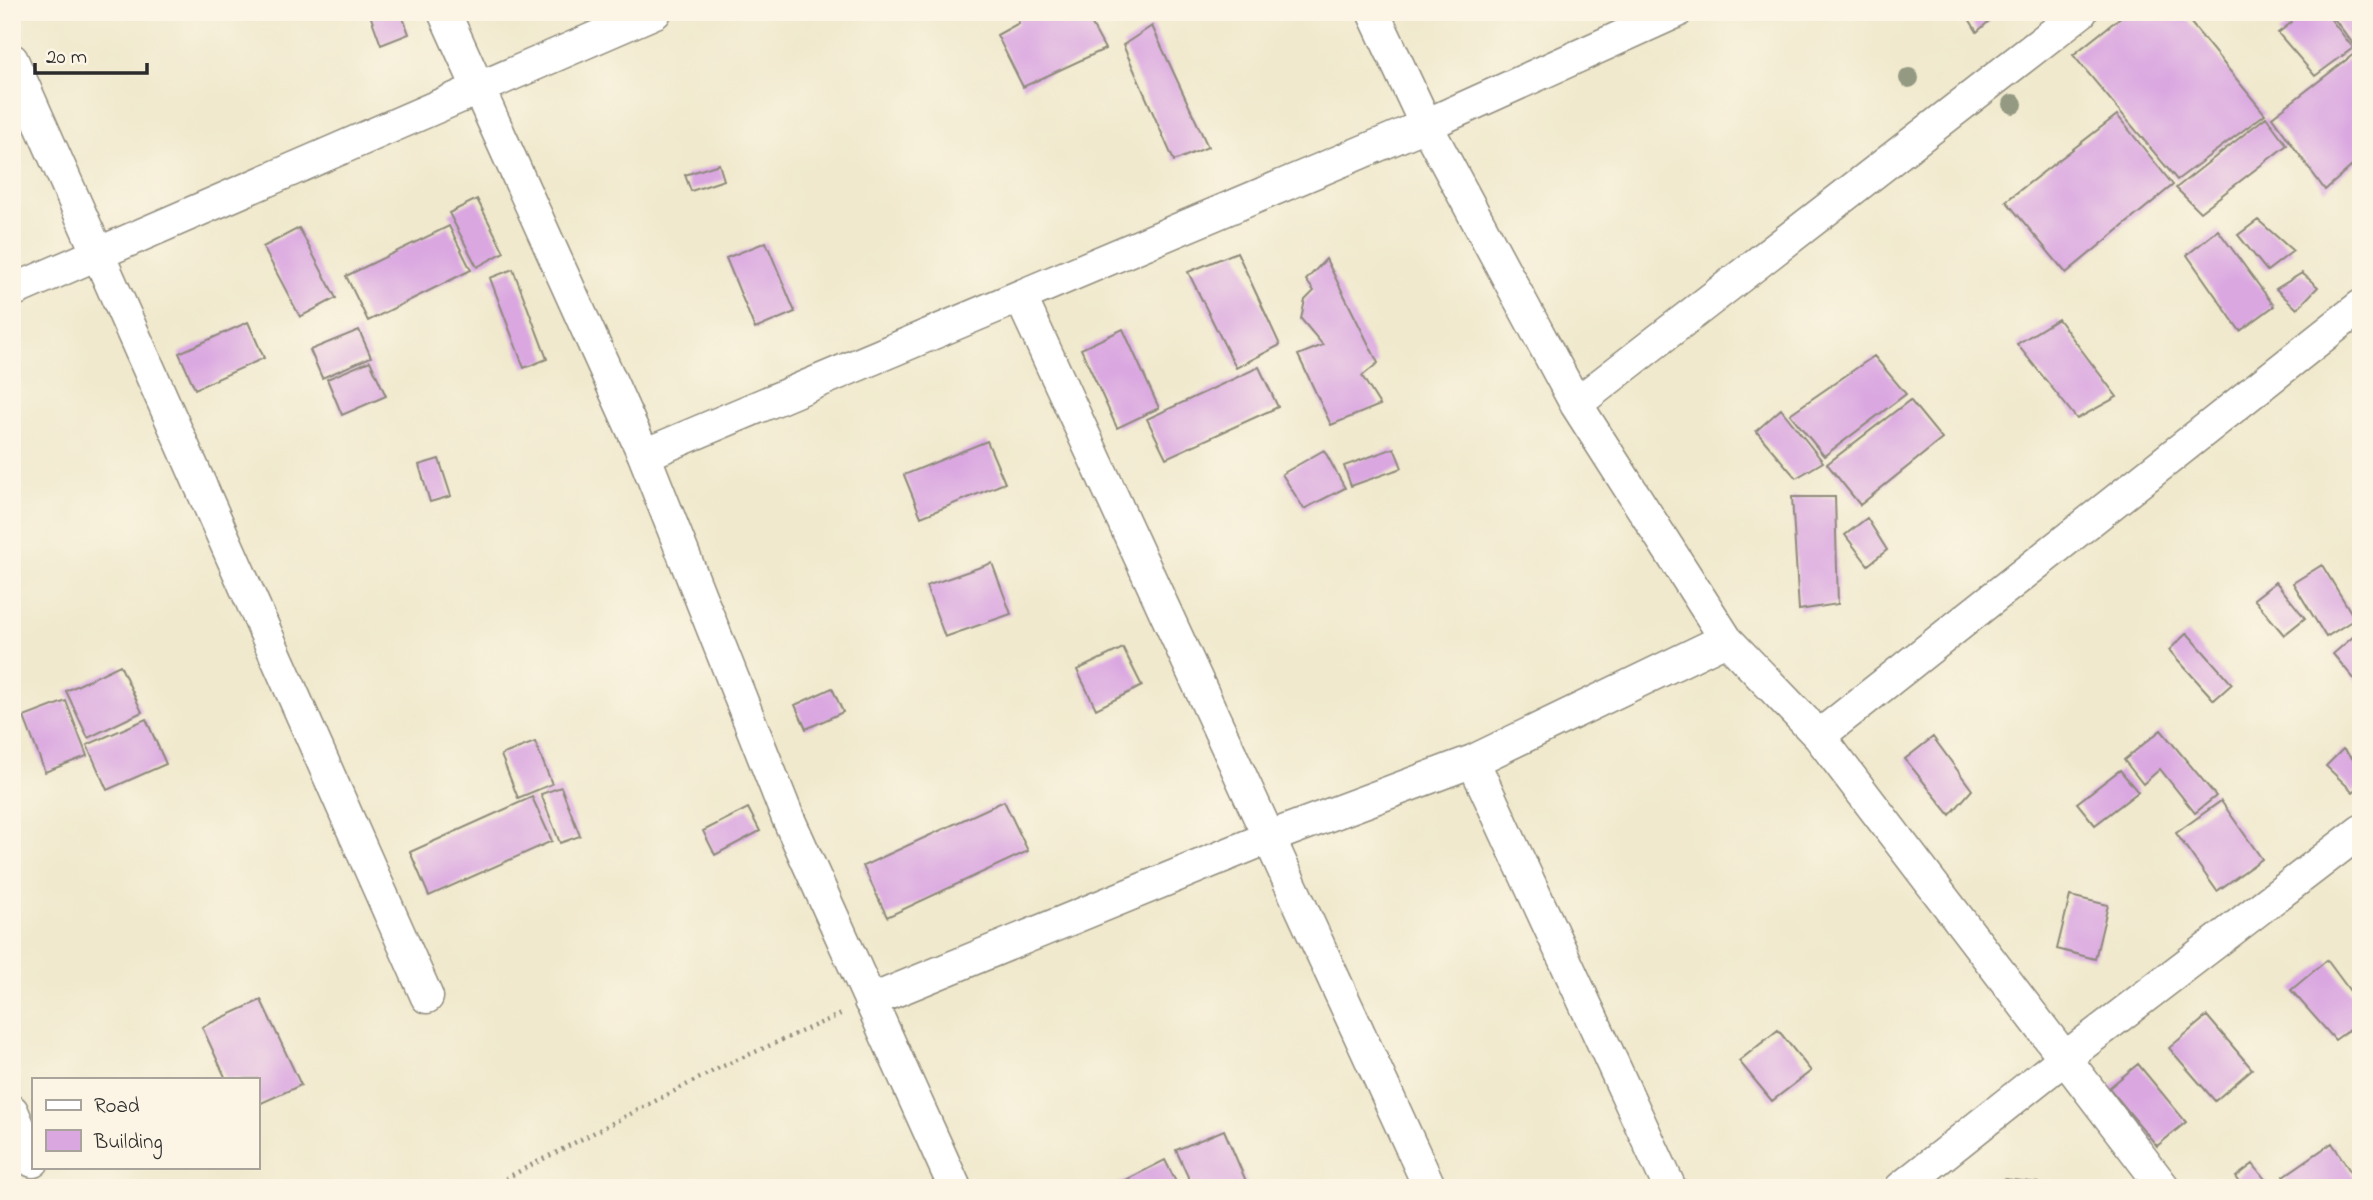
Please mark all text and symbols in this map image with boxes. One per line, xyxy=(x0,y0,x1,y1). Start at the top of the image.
scale bar xyxy=(35,32,147,76)
text: 20 m xyxy=(46,43,87,73)
legend xyxy=(32,1078,259,1168)
text: Road xyxy=(94,1092,140,1122)
text: Building xyxy=(93,1128,163,1160)

